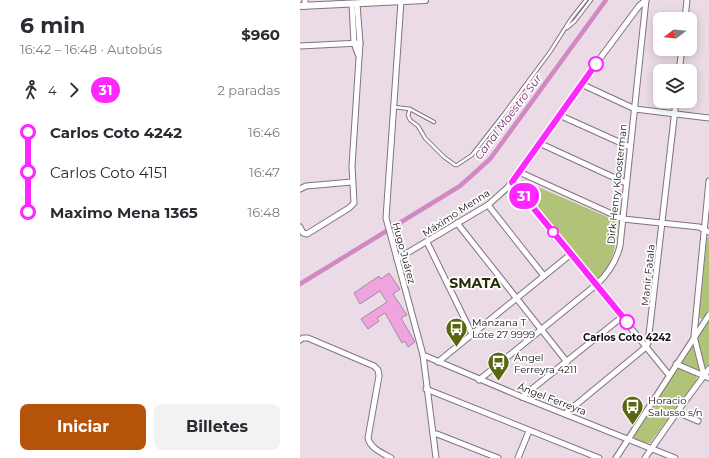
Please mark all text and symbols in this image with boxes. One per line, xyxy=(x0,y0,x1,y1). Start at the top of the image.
text: 6 min xyxy=(20,12,85,39)
north arrow xyxy=(653,12,697,56)
map controls xyxy=(653,12,697,108)
text: $960 xyxy=(241,25,280,44)
text: 16:42 – 16:48 · Autobús xyxy=(20,41,162,57)
unlabelled marker xyxy=(588,56,604,72)
button: layers xyxy=(653,64,697,108)
water label: Canal Maestro Sur xyxy=(471,71,545,162)
icon: walk xyxy=(20,79,42,101)
icon: forward xyxy=(63,79,85,101)
text: 31 xyxy=(99,81,112,99)
text: 4 xyxy=(48,82,57,98)
text: 2 paradas xyxy=(218,82,280,98)
text: Carlos Coto 4242 xyxy=(50,123,182,142)
street label: Dirk Henry Kloosterman xyxy=(604,123,630,245)
text: 16:46 xyxy=(248,124,280,140)
text: Carlos Coto 4151 xyxy=(50,163,168,182)
text: 16:47 xyxy=(249,164,280,180)
line badge: 31 xyxy=(506,183,542,209)
street label: Máximo Menna xyxy=(420,186,492,240)
text: 31 xyxy=(517,187,531,205)
text: Maximo Mena 1365 xyxy=(50,203,198,222)
text: 16:48 xyxy=(248,204,280,220)
street label: Hugo Juárez xyxy=(390,221,418,285)
unlabelled marker xyxy=(547,226,559,238)
street label: Manir Fatala xyxy=(638,244,658,306)
district label: SMATA xyxy=(449,274,501,292)
marker: Carlos Coto 4242 xyxy=(619,314,635,330)
bus stop icon: Manzana T Lote 27 9999 xyxy=(444,315,470,348)
place label: Manzana T Lote 27 9999 xyxy=(472,316,535,341)
place label: Carlos Coto 4242 xyxy=(583,331,671,344)
bus stop icon: Ángel Ferreyra 4211 xyxy=(485,350,511,383)
place label: Ángel Ferreyra 4211 xyxy=(514,351,577,376)
street label: Ángel Ferreyra xyxy=(516,380,588,418)
bus stop icon: Horacio Salusso s/n xyxy=(620,393,646,426)
place label: Horacio Salusso s/n xyxy=(648,394,702,419)
button: Iniciar xyxy=(20,404,146,450)
button: Billetes xyxy=(154,404,280,450)

